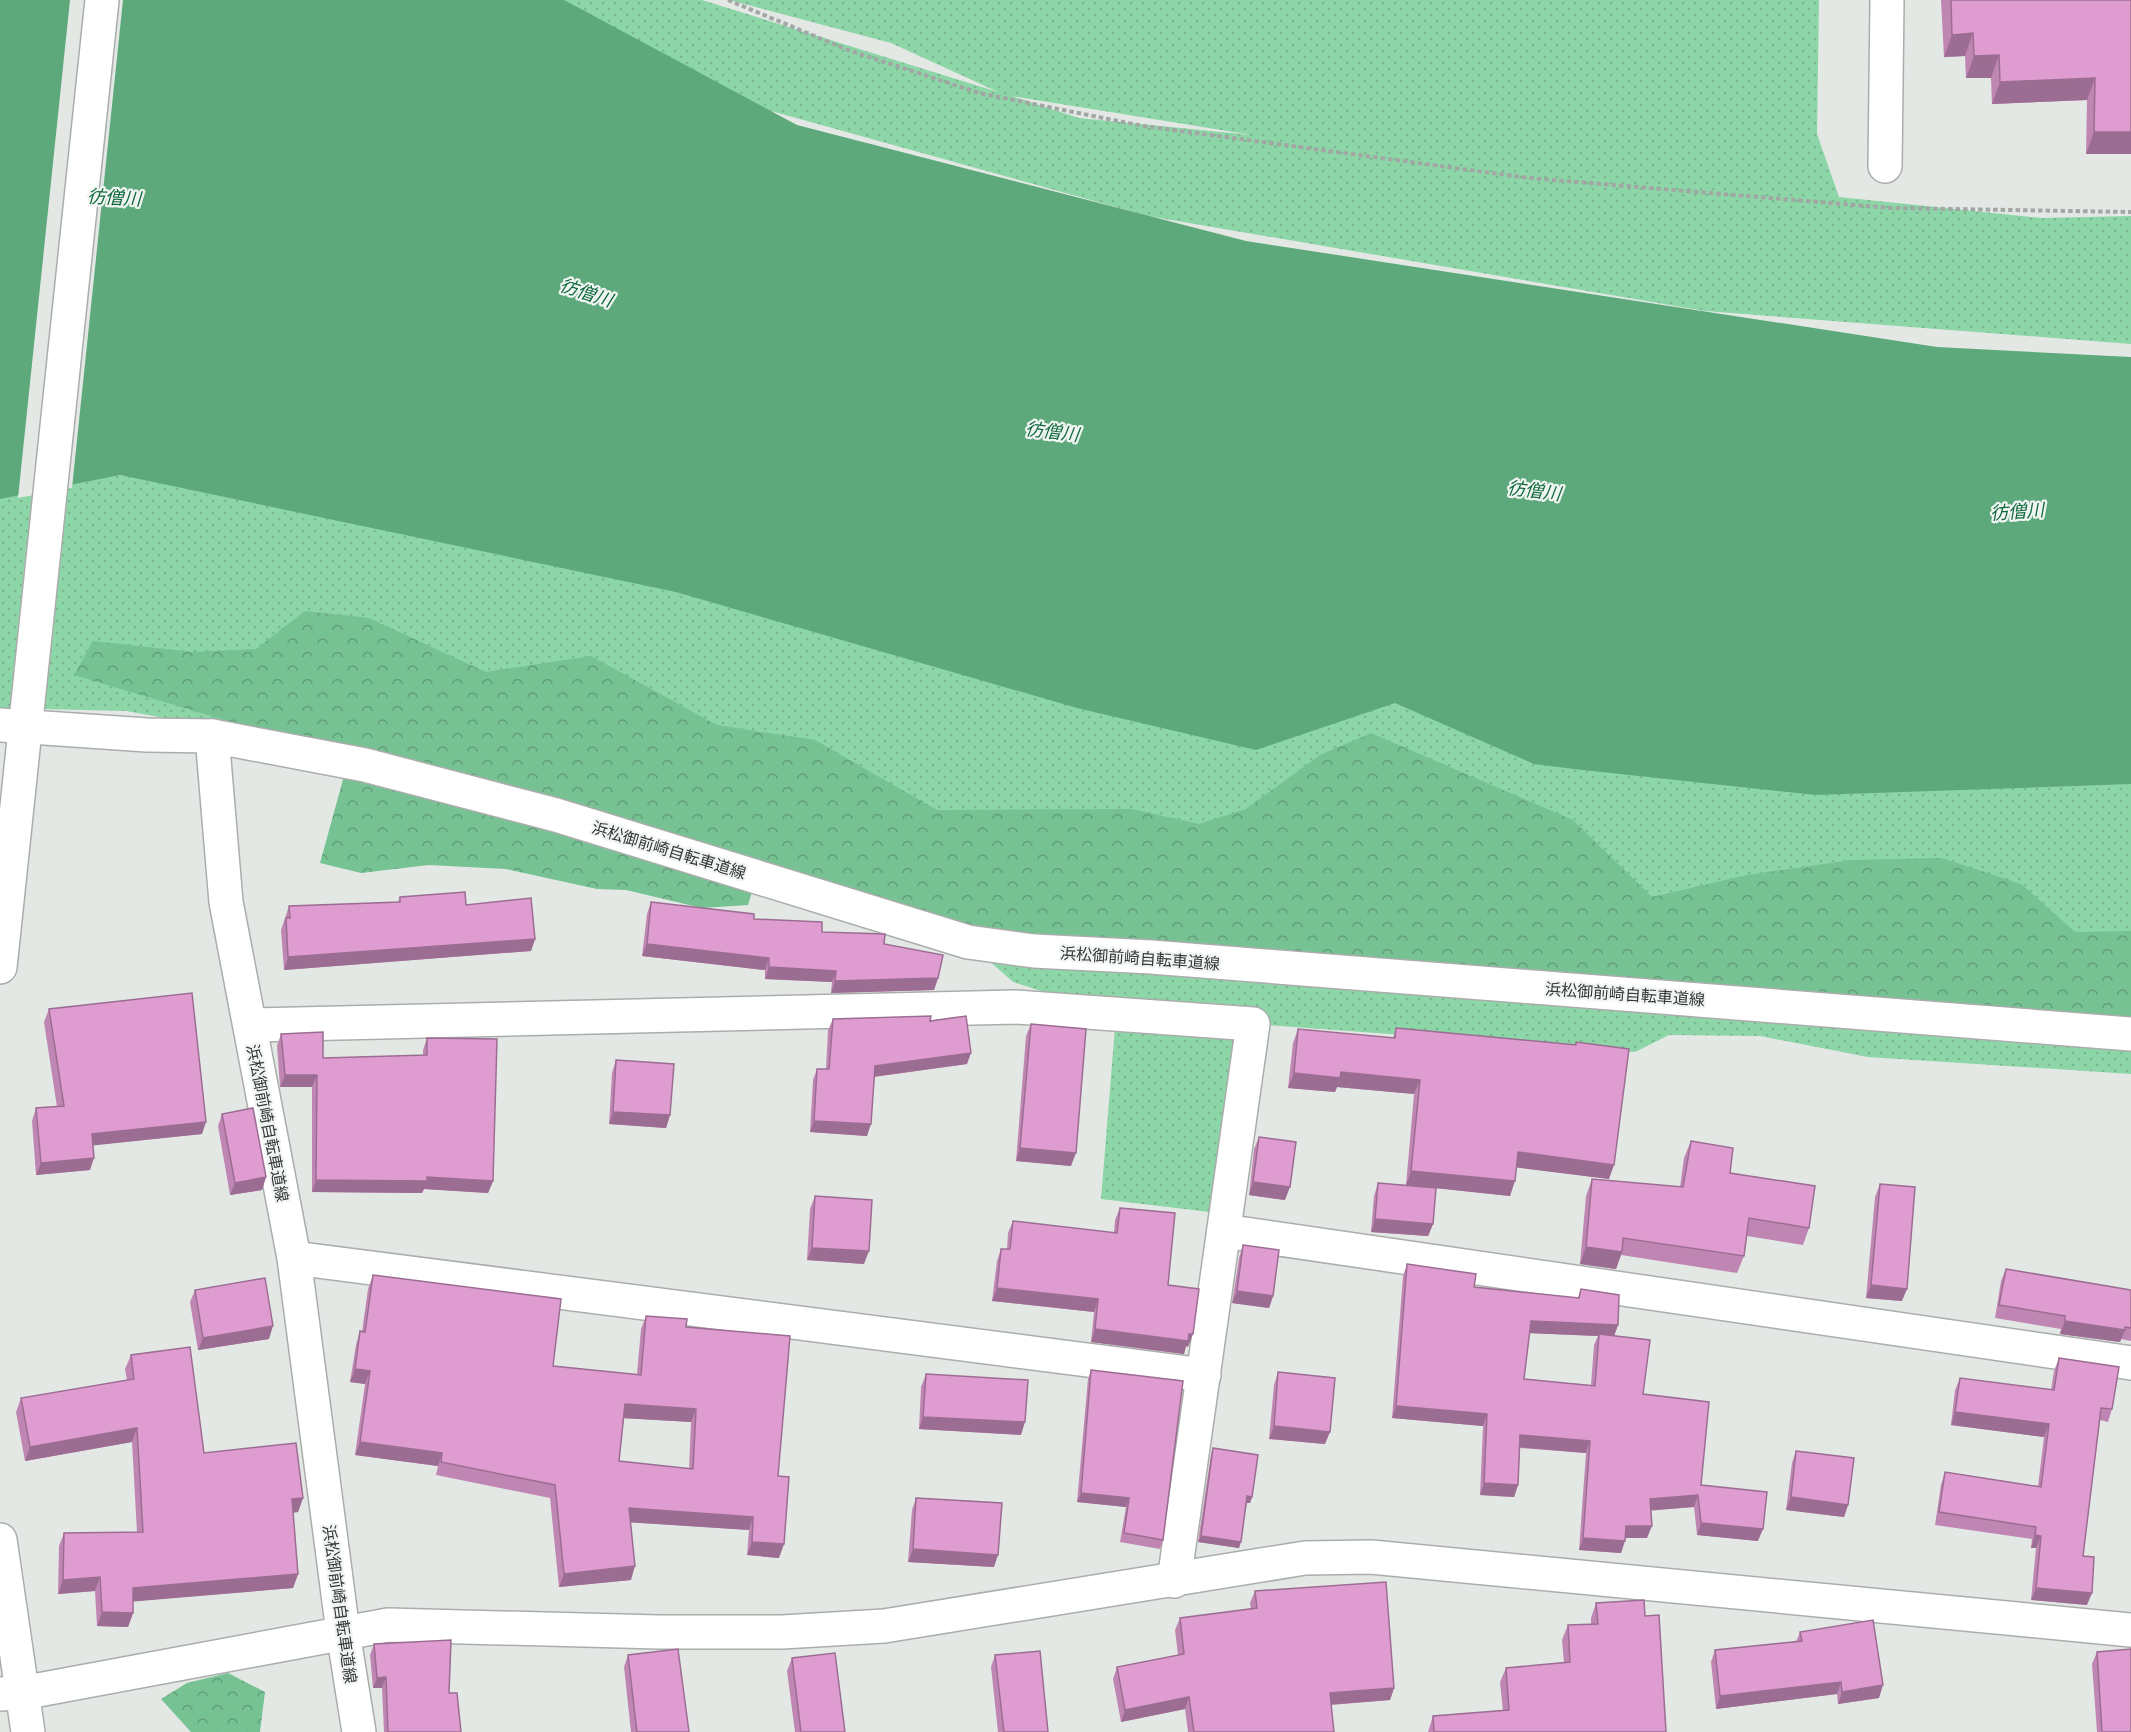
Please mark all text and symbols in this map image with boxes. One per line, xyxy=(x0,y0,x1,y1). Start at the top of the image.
water label: 彷僧川 xyxy=(86,185,144,211)
water label: 彷僧川 xyxy=(557,273,617,312)
water label: 彷僧川 xyxy=(1024,417,1082,446)
water label: 彷僧川 xyxy=(1506,476,1564,505)
water label: 彷僧川 xyxy=(1989,498,2047,525)
street label: 浜松御前崎自転車道線 xyxy=(590,817,748,883)
street label: 浜松御前崎自転車道線 xyxy=(1059,942,1221,974)
street label: 浜松御前崎自転車道線 xyxy=(1544,978,1706,1010)
street label: 浜松御前崎自転車道線 xyxy=(243,1043,293,1203)
street label: 浜松御前崎自転車道線 xyxy=(319,1523,361,1685)

